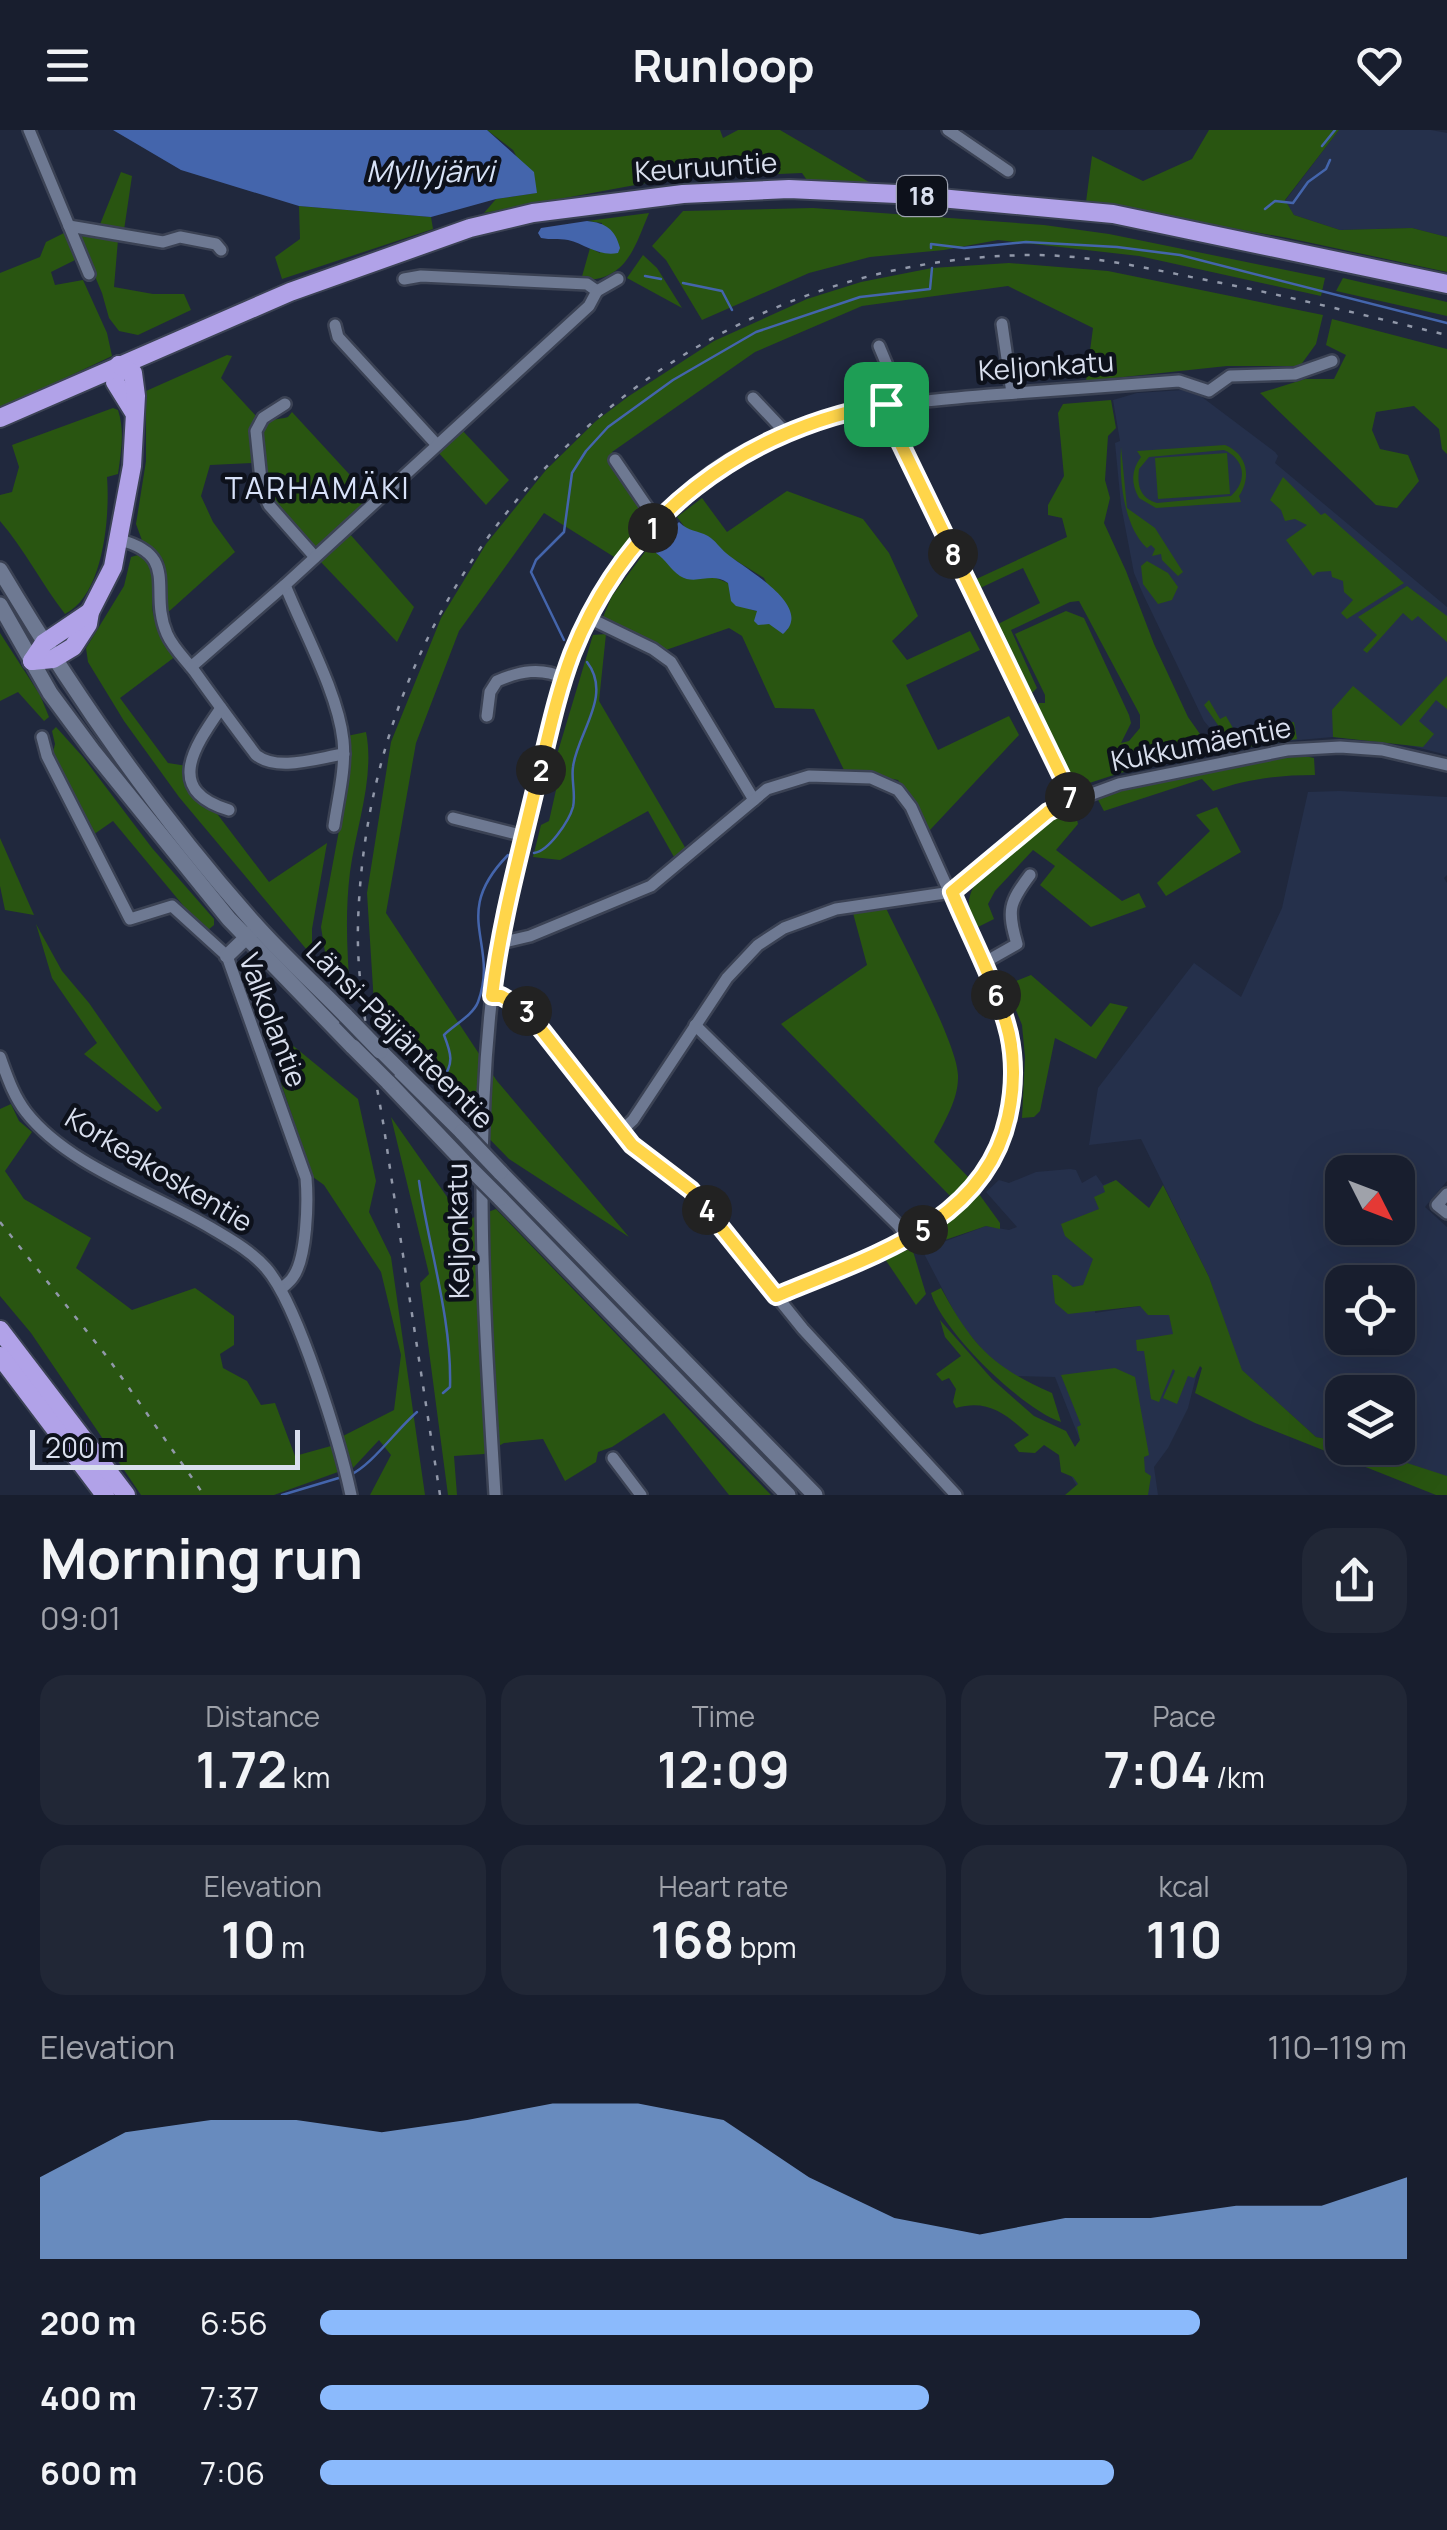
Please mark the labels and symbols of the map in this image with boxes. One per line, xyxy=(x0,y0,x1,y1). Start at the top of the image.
street label: Keuruuntie xyxy=(633,142,778,190)
water label: Myllyjärvi xyxy=(366,150,498,191)
road number: 18 xyxy=(897,176,947,216)
street label: Keljonkatu xyxy=(977,341,1115,389)
pin xyxy=(844,362,929,447)
district label: TARHAMÄKI xyxy=(225,467,411,508)
pin: 1 xyxy=(628,503,678,553)
pin: 8 xyxy=(928,529,978,579)
street label: Kukkumäentie xyxy=(1108,707,1294,779)
pin: 2 xyxy=(516,745,566,795)
pin: 7 xyxy=(1045,772,1095,822)
street label: Länsi-Päijänteentie xyxy=(299,932,503,1136)
street label: Valkolantie xyxy=(231,947,317,1092)
pin: 6 xyxy=(971,970,1021,1020)
pin: 3 xyxy=(502,986,552,1036)
street label: Korkeakoskentie xyxy=(59,1098,260,1240)
north arrow xyxy=(1325,1155,1415,1245)
street label: Keljonkatu xyxy=(437,1163,477,1299)
pin: 4 xyxy=(682,1185,732,1235)
pin: 5 xyxy=(898,1205,948,1255)
scale bar xyxy=(30,1425,300,1470)

